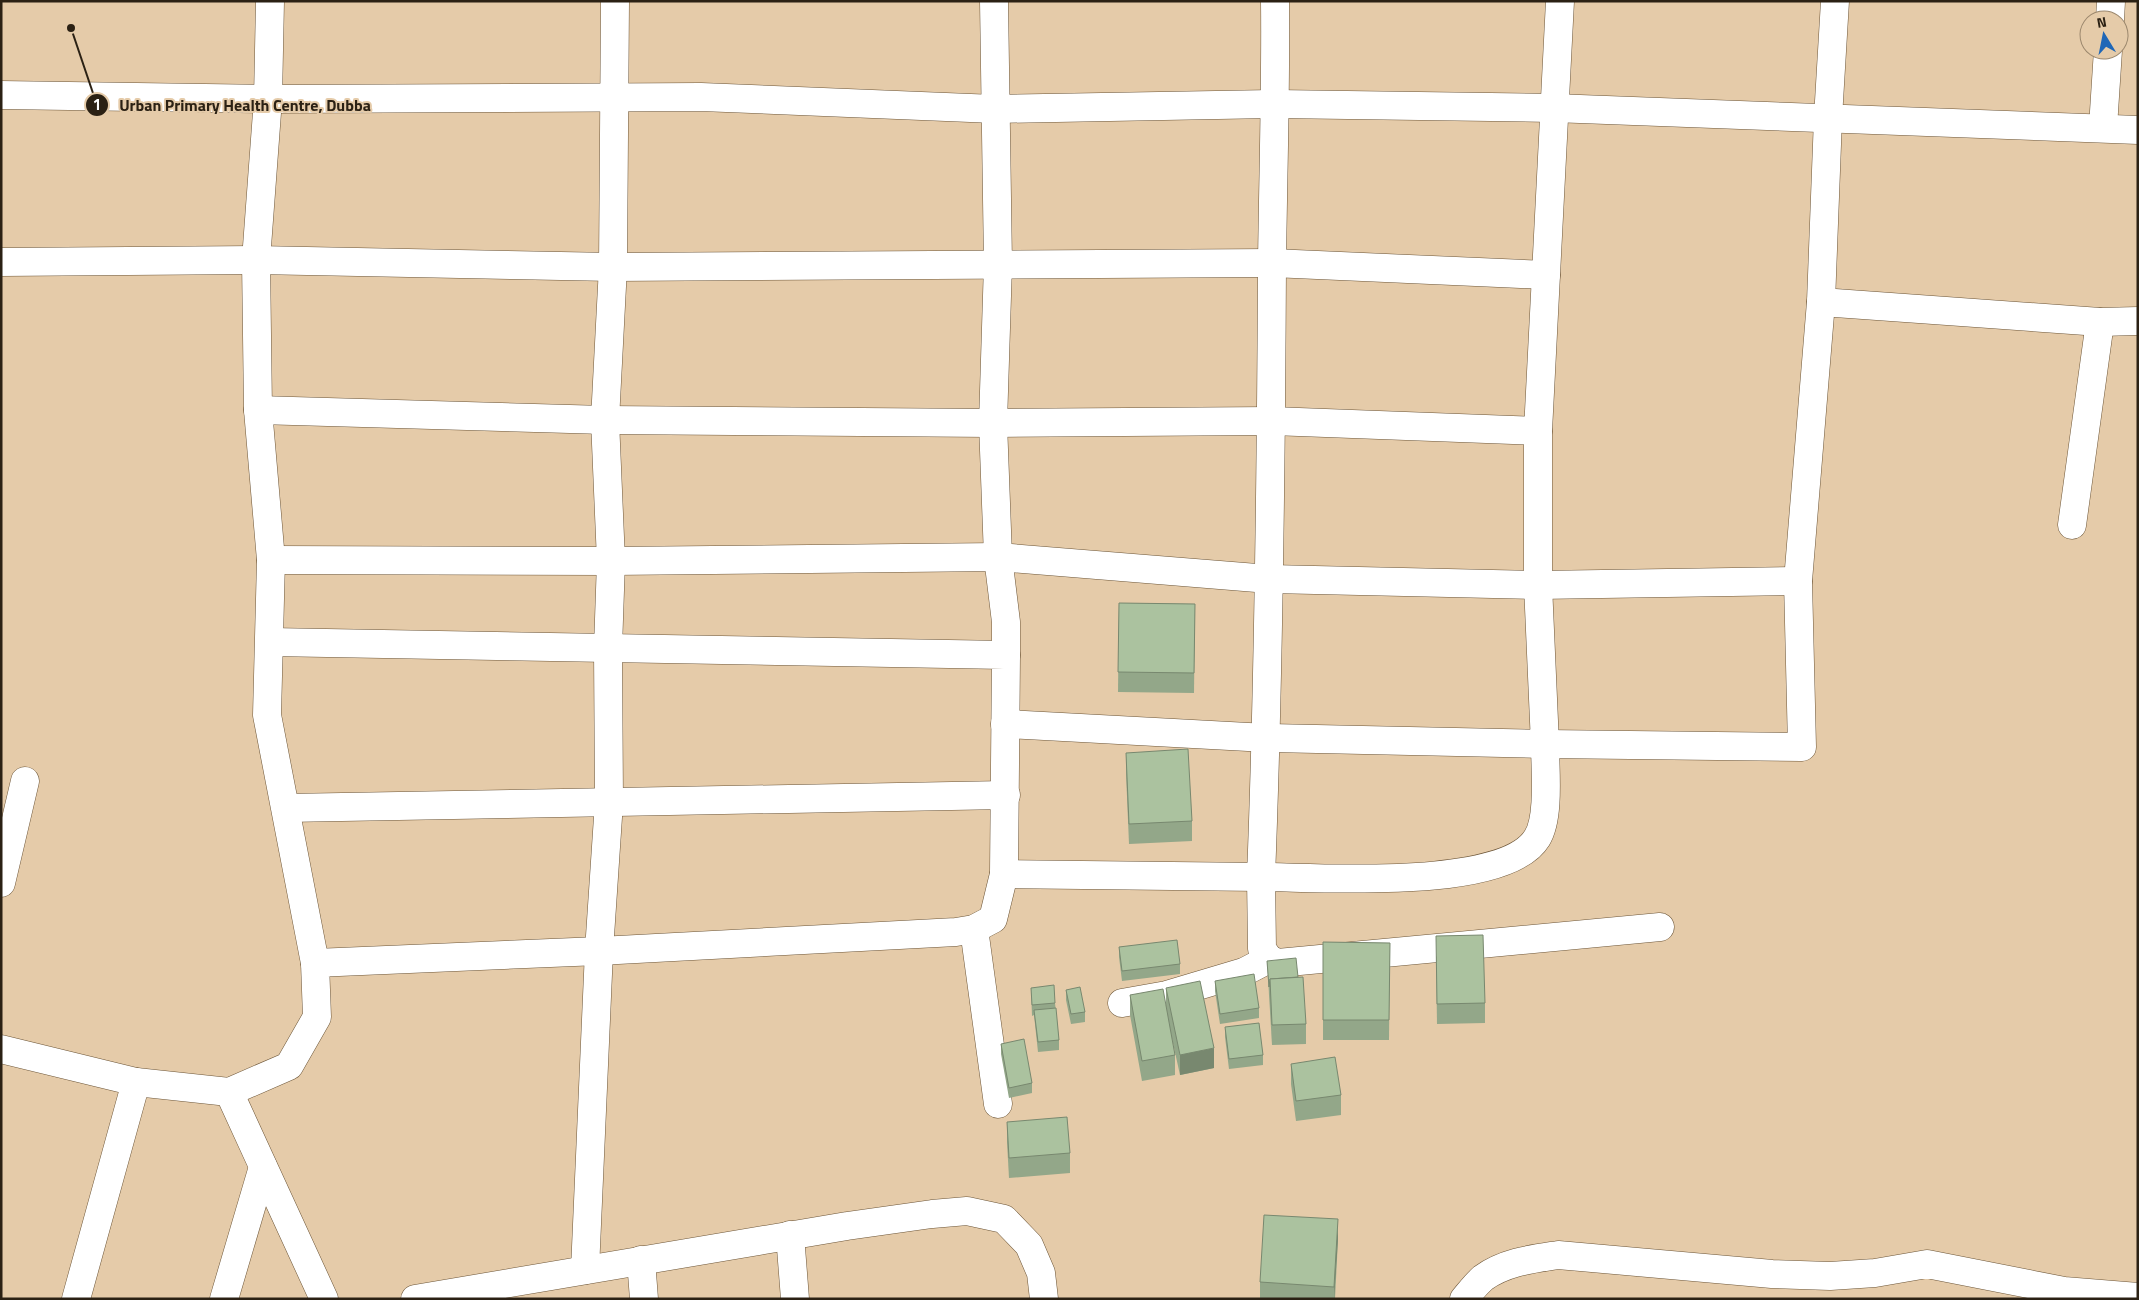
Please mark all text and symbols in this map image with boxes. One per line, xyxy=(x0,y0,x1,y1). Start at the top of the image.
north arrow xyxy=(2079,10,2129,60)
text: N xyxy=(2095,11,2108,33)
callout: Urban Primary Health Centre, Dubba xyxy=(84,90,381,121)
text: 1 xyxy=(93,93,101,116)
text: Urban Primary Health Centre, Dubba xyxy=(119,93,371,117)

